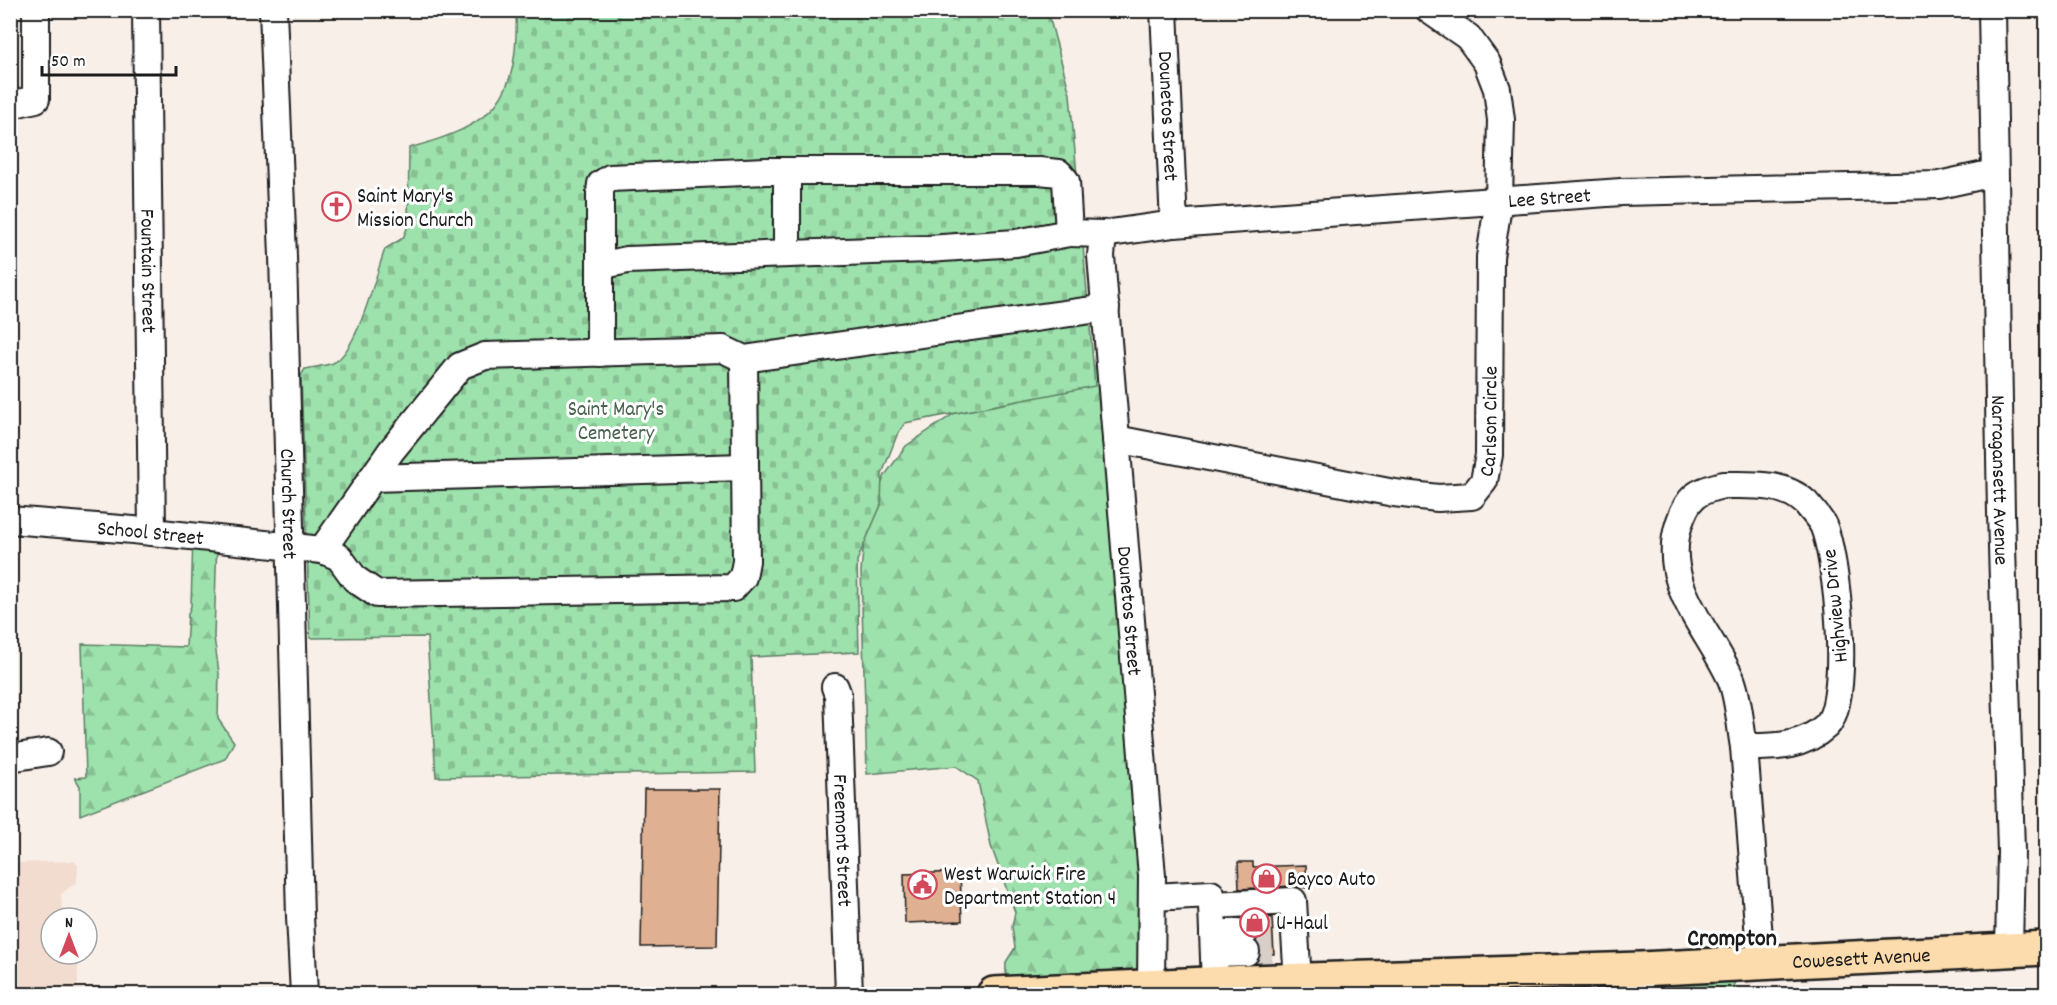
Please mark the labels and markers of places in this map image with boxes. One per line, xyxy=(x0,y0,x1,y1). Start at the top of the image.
place label: Saint Mary's Mission Church xyxy=(357,183,473,237)
church icon: Saint Mary's Mission Church xyxy=(320,191,352,223)
place label: West Warwick Fire Department Station 4 xyxy=(944,861,1116,915)
shop icon: Bayco Auto xyxy=(1250,862,1282,894)
place label: Bayco Auto xyxy=(1287,866,1376,896)
public building icon: West Warwick Fire Department Station 4 xyxy=(907,869,939,901)
shop icon: U-Haul xyxy=(1239,906,1271,938)
place label: U-Haul xyxy=(1276,910,1328,940)

